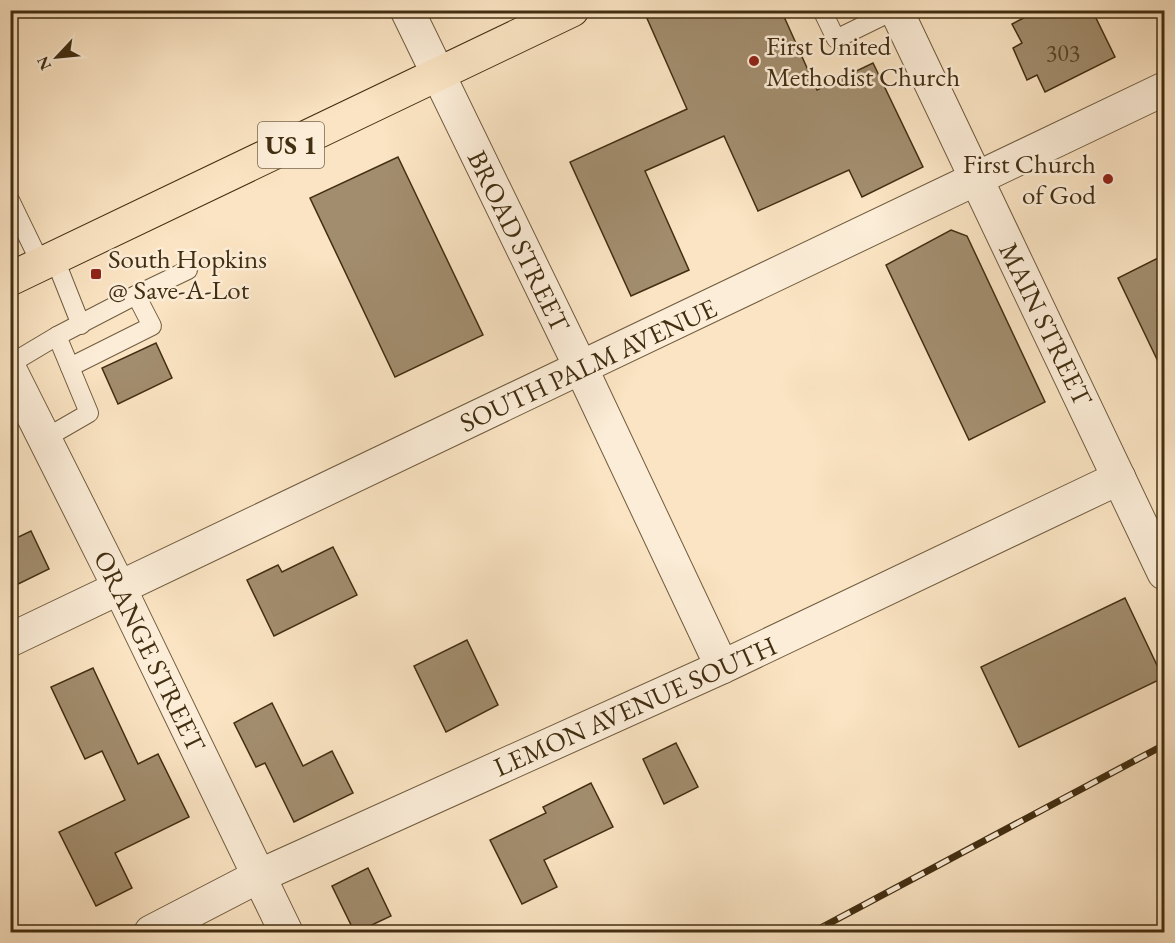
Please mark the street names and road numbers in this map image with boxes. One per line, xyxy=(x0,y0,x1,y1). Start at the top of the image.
road number: US 1 xyxy=(258,122,324,168)
street label: BROAD STREET xyxy=(460,144,578,338)
street label: MAIN STREET xyxy=(991,237,1101,412)
street label: SOUTH PALM AVENUE xyxy=(454,290,722,440)
street label: ORANGE STREET xyxy=(86,545,214,758)
street label: LEMON AVENUE SOUTH xyxy=(488,628,782,784)

